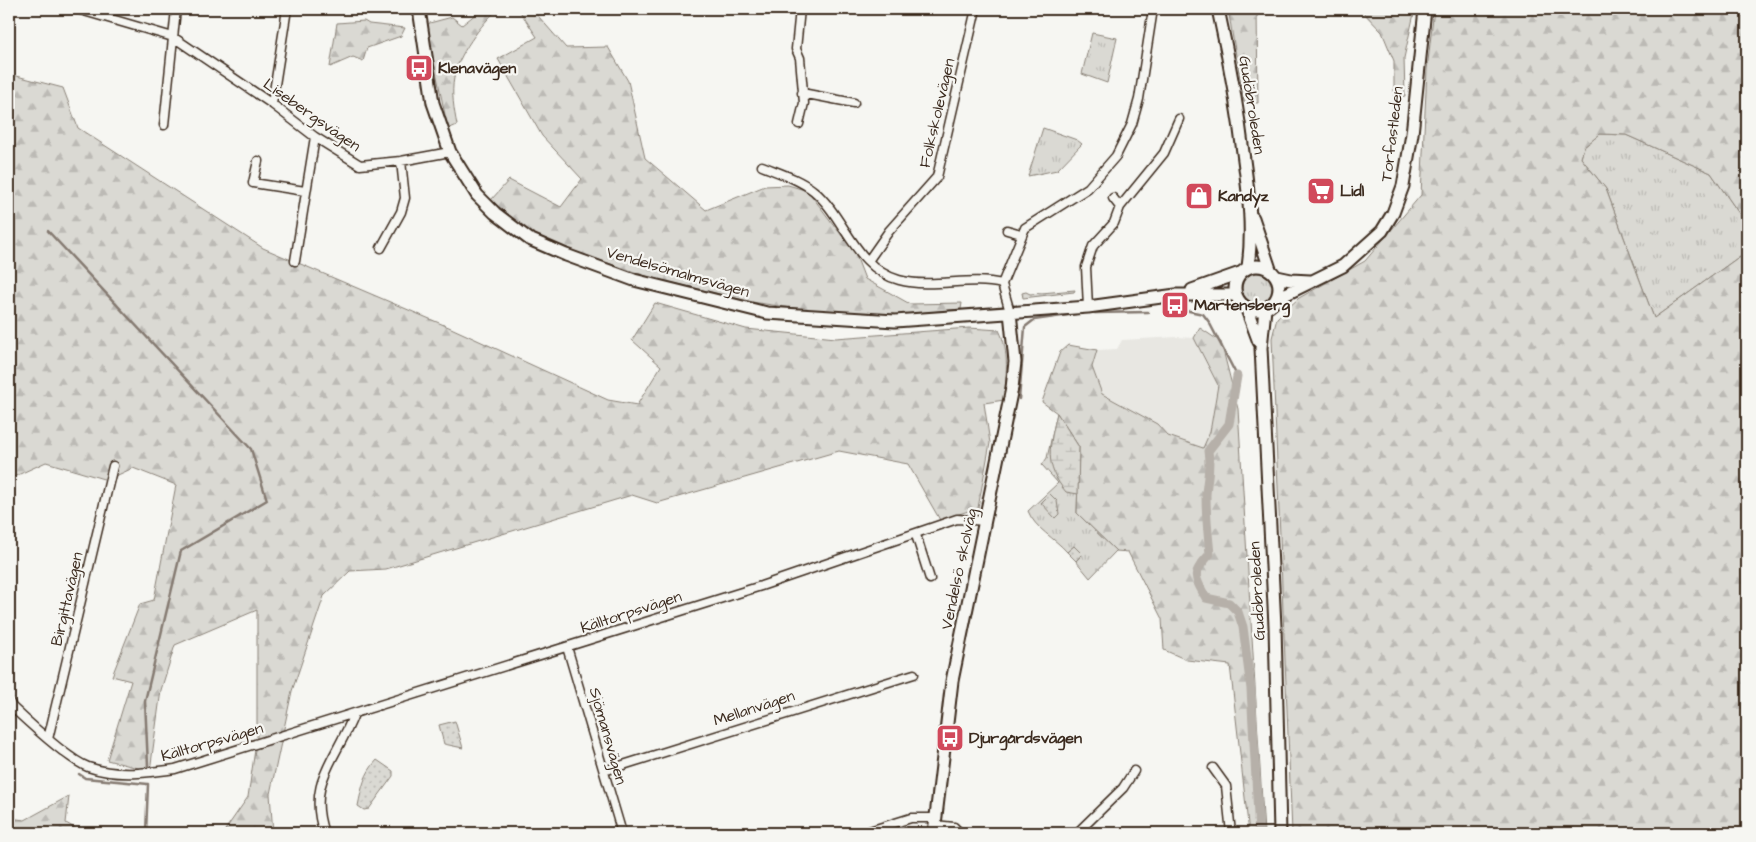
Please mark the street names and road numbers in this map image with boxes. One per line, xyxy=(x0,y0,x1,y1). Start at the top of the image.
street label: Gudöbroleden xyxy=(1233,54,1271,156)
street label: Folkskolevägen xyxy=(914,56,961,170)
street label: Lisebergsvägen xyxy=(258,73,365,158)
street label: Torfastleden xyxy=(1375,85,1409,183)
street label: Vendelsömalmsvägen xyxy=(604,241,752,304)
street label: Vendelsö skolväg xyxy=(935,506,984,632)
street label: Gudöbroleden xyxy=(1243,541,1271,641)
street label: Birgittavägen xyxy=(46,550,89,648)
street label: Källtorpsvägen xyxy=(577,585,685,640)
street label: Mellanvägen xyxy=(710,684,798,732)
street label: Sjömansvägen xyxy=(583,685,632,787)
street label: Källtorpsvägen xyxy=(158,717,266,768)

